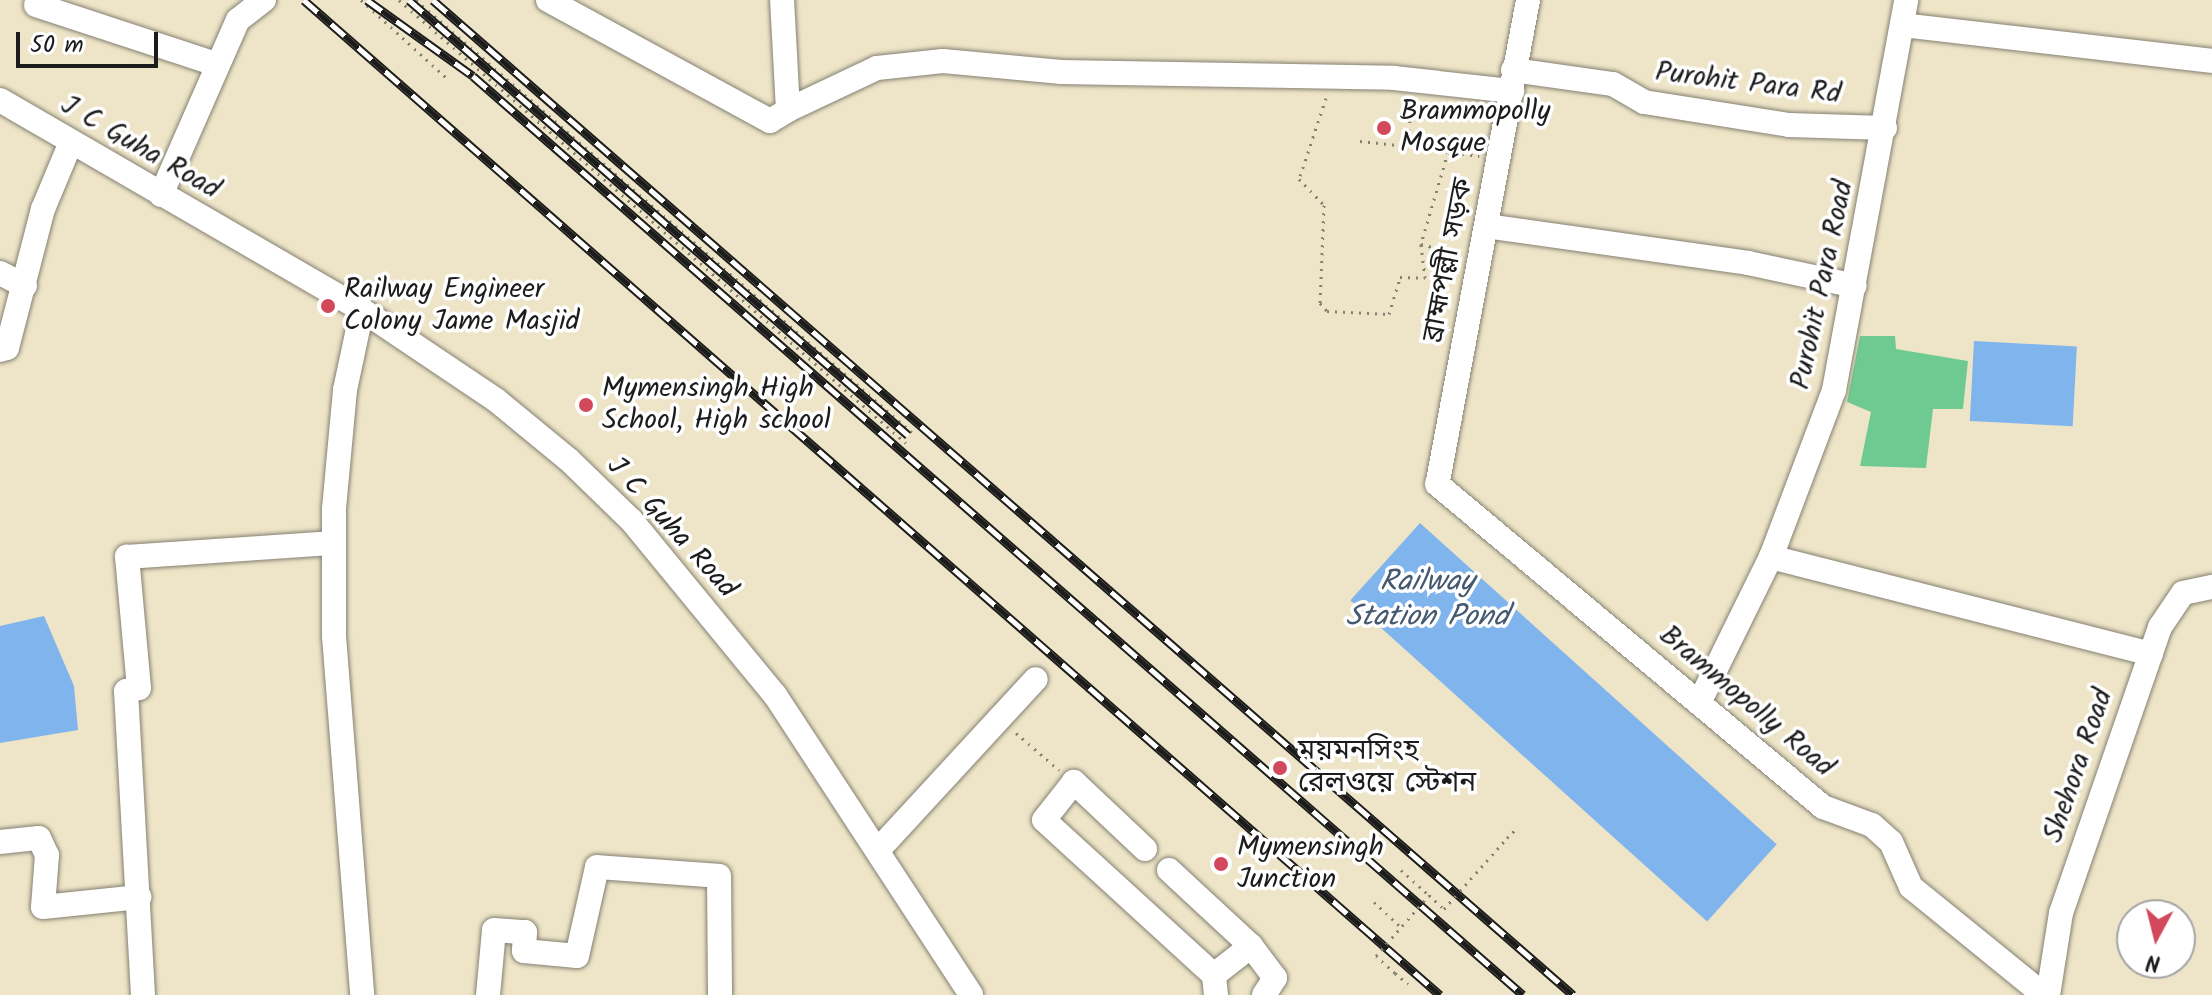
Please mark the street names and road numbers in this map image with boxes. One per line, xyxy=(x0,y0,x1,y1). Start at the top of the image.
street label: Purohit Para Rd xyxy=(1653,56,1843,112)
street label: J C Guha Road xyxy=(54,89,226,207)
street label: ব্রাহ্মপল্লী সড়ক xyxy=(1417,176,1481,344)
street label: Purohit Para Road xyxy=(1784,178,1862,392)
street label: J C Guha Road xyxy=(599,450,743,606)
street label: Brammopolly Road xyxy=(1652,619,1840,785)
street label: Shehora Road xyxy=(2037,685,2121,847)

